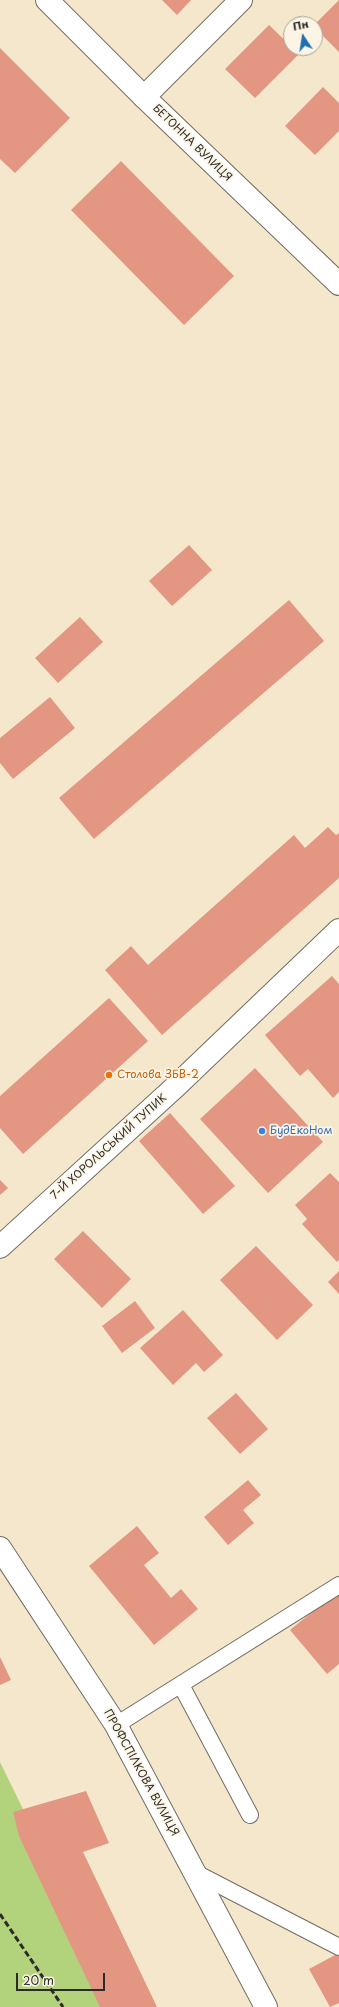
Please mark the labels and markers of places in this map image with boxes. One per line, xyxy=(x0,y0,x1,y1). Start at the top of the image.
place label: Столова ЗБВ-2 xyxy=(117,1068,199,1082)
marker: Столова ЗБВ-2 xyxy=(104,1070,114,1080)
place label: БудЕкоНом xyxy=(270,1124,332,1138)
marker: БудЕкоНом xyxy=(257,1126,267,1136)

